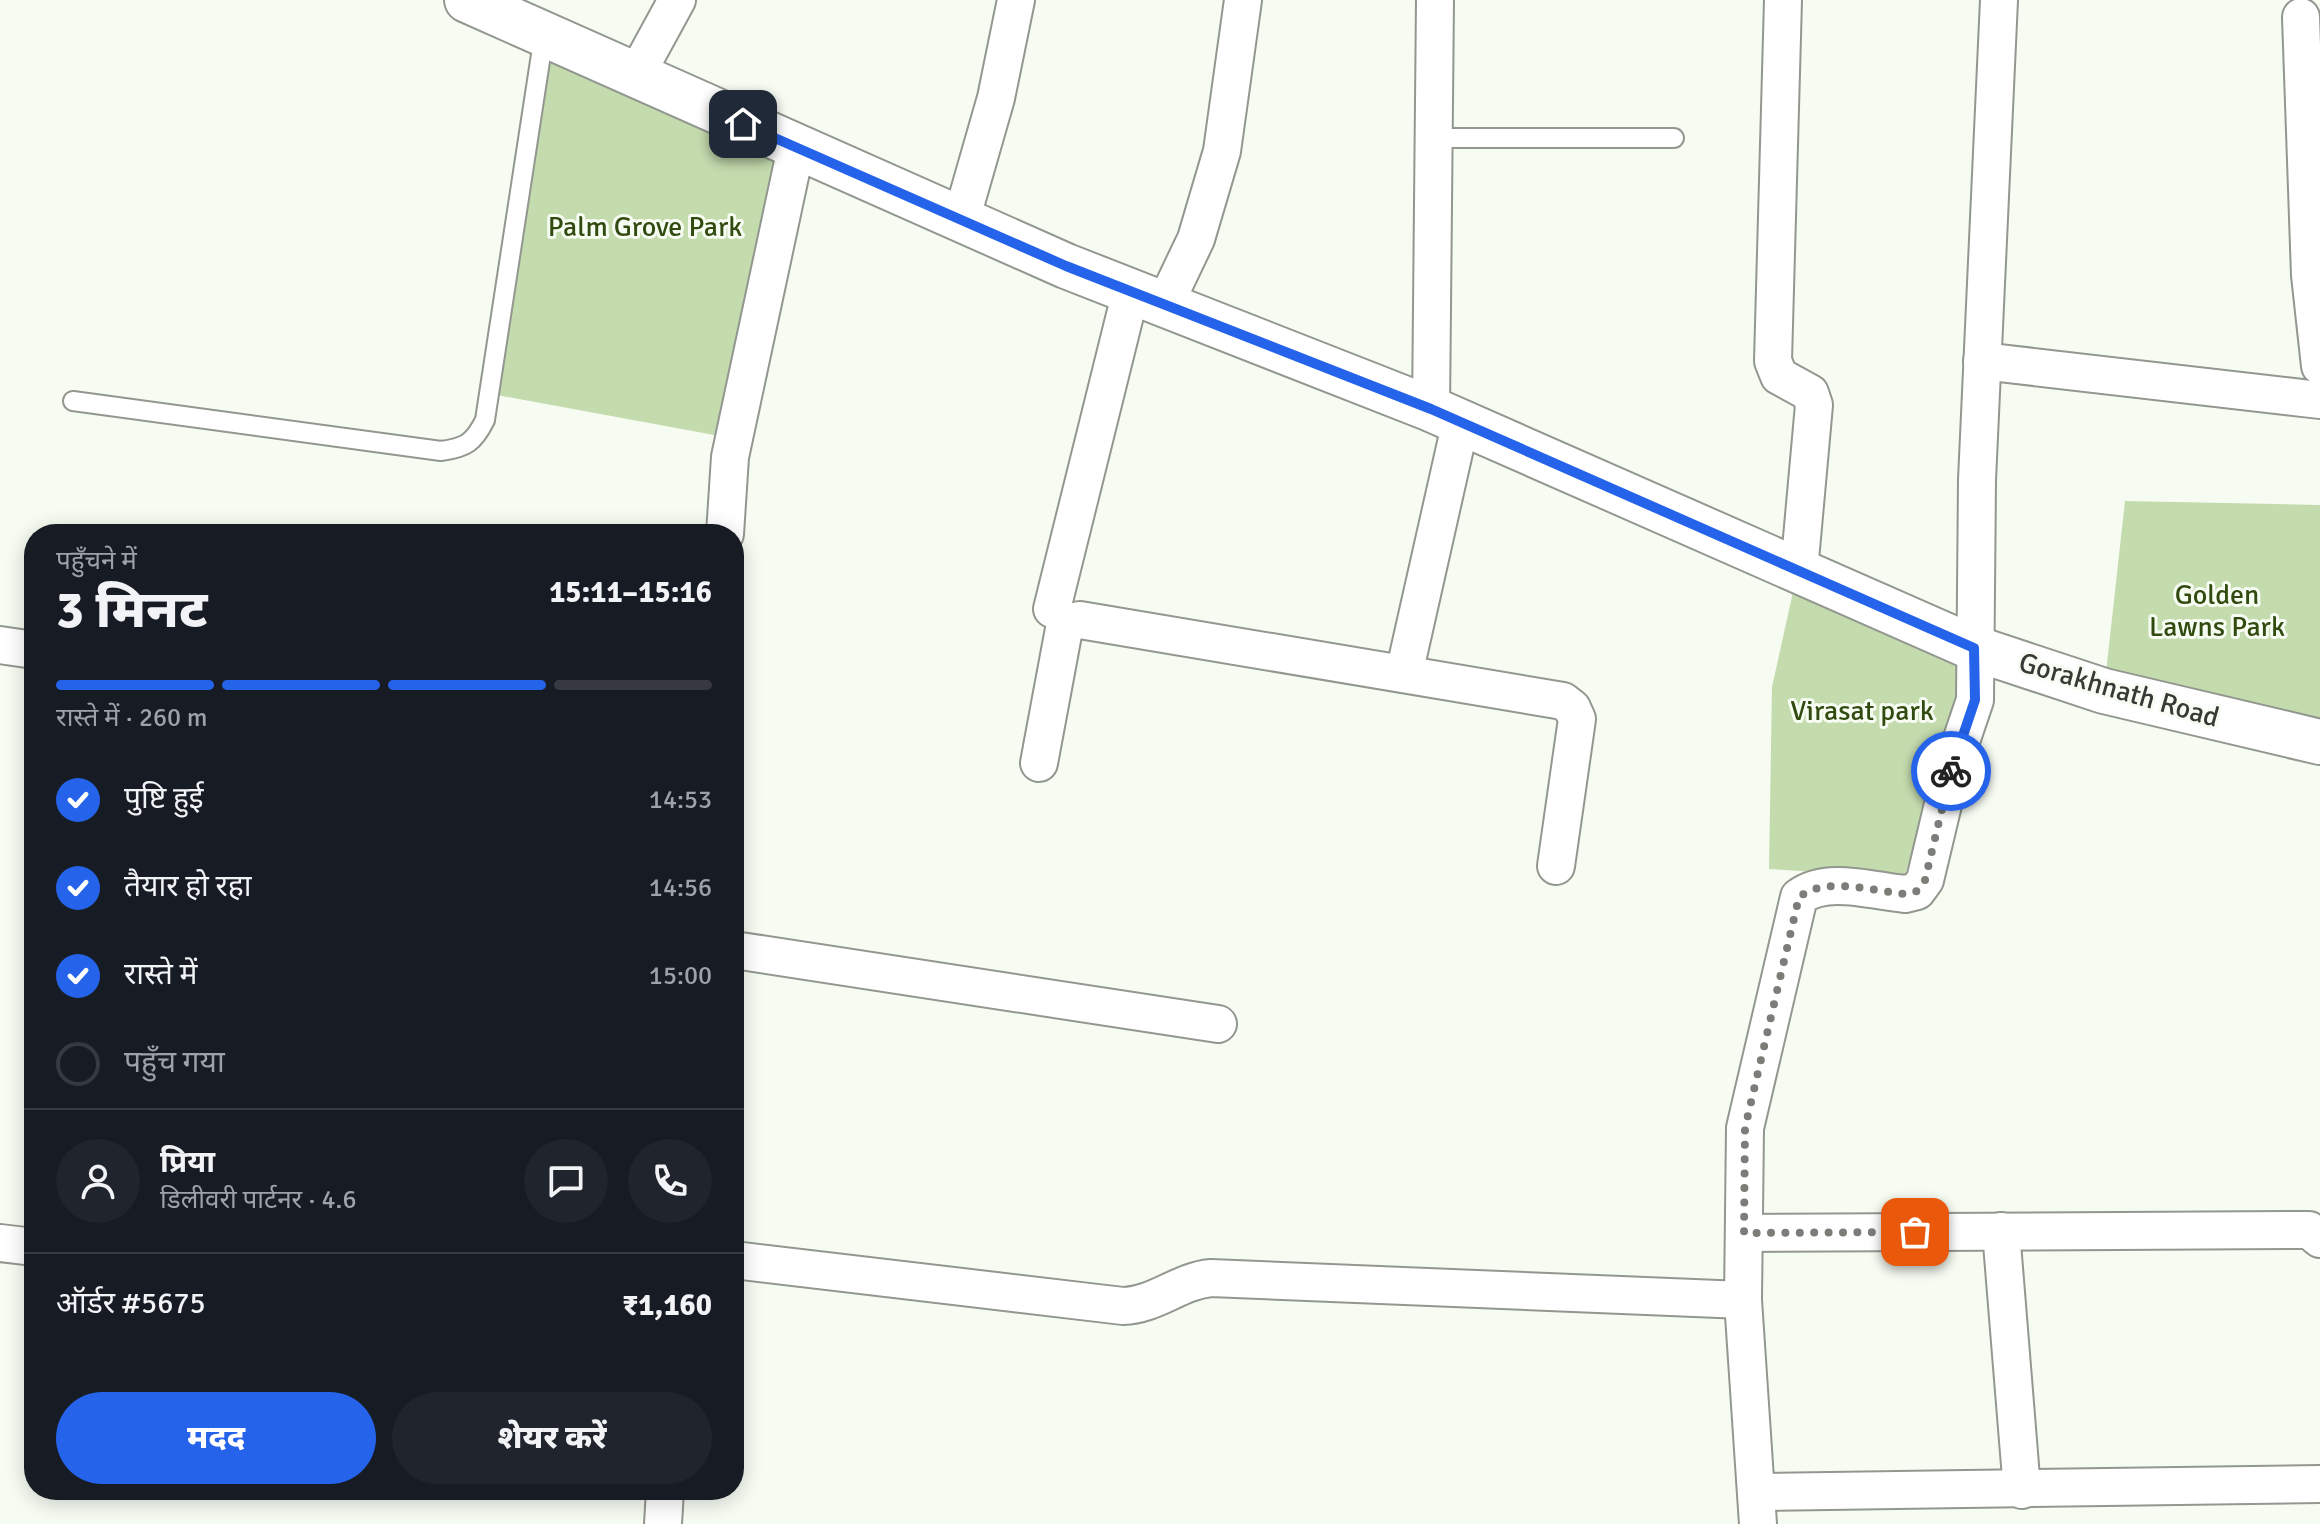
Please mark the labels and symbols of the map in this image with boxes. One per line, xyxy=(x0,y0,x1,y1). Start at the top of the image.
pin xyxy=(709,90,777,158)
park label: Palm Grove Park xyxy=(548,210,742,244)
park label: Golden Lawns Park xyxy=(2149,578,2285,644)
street label: Gorakhnath Road xyxy=(2015,645,2223,735)
park label: Virasat park xyxy=(1790,694,1934,728)
courier xyxy=(1911,731,1991,811)
pin xyxy=(1881,1198,1949,1266)

